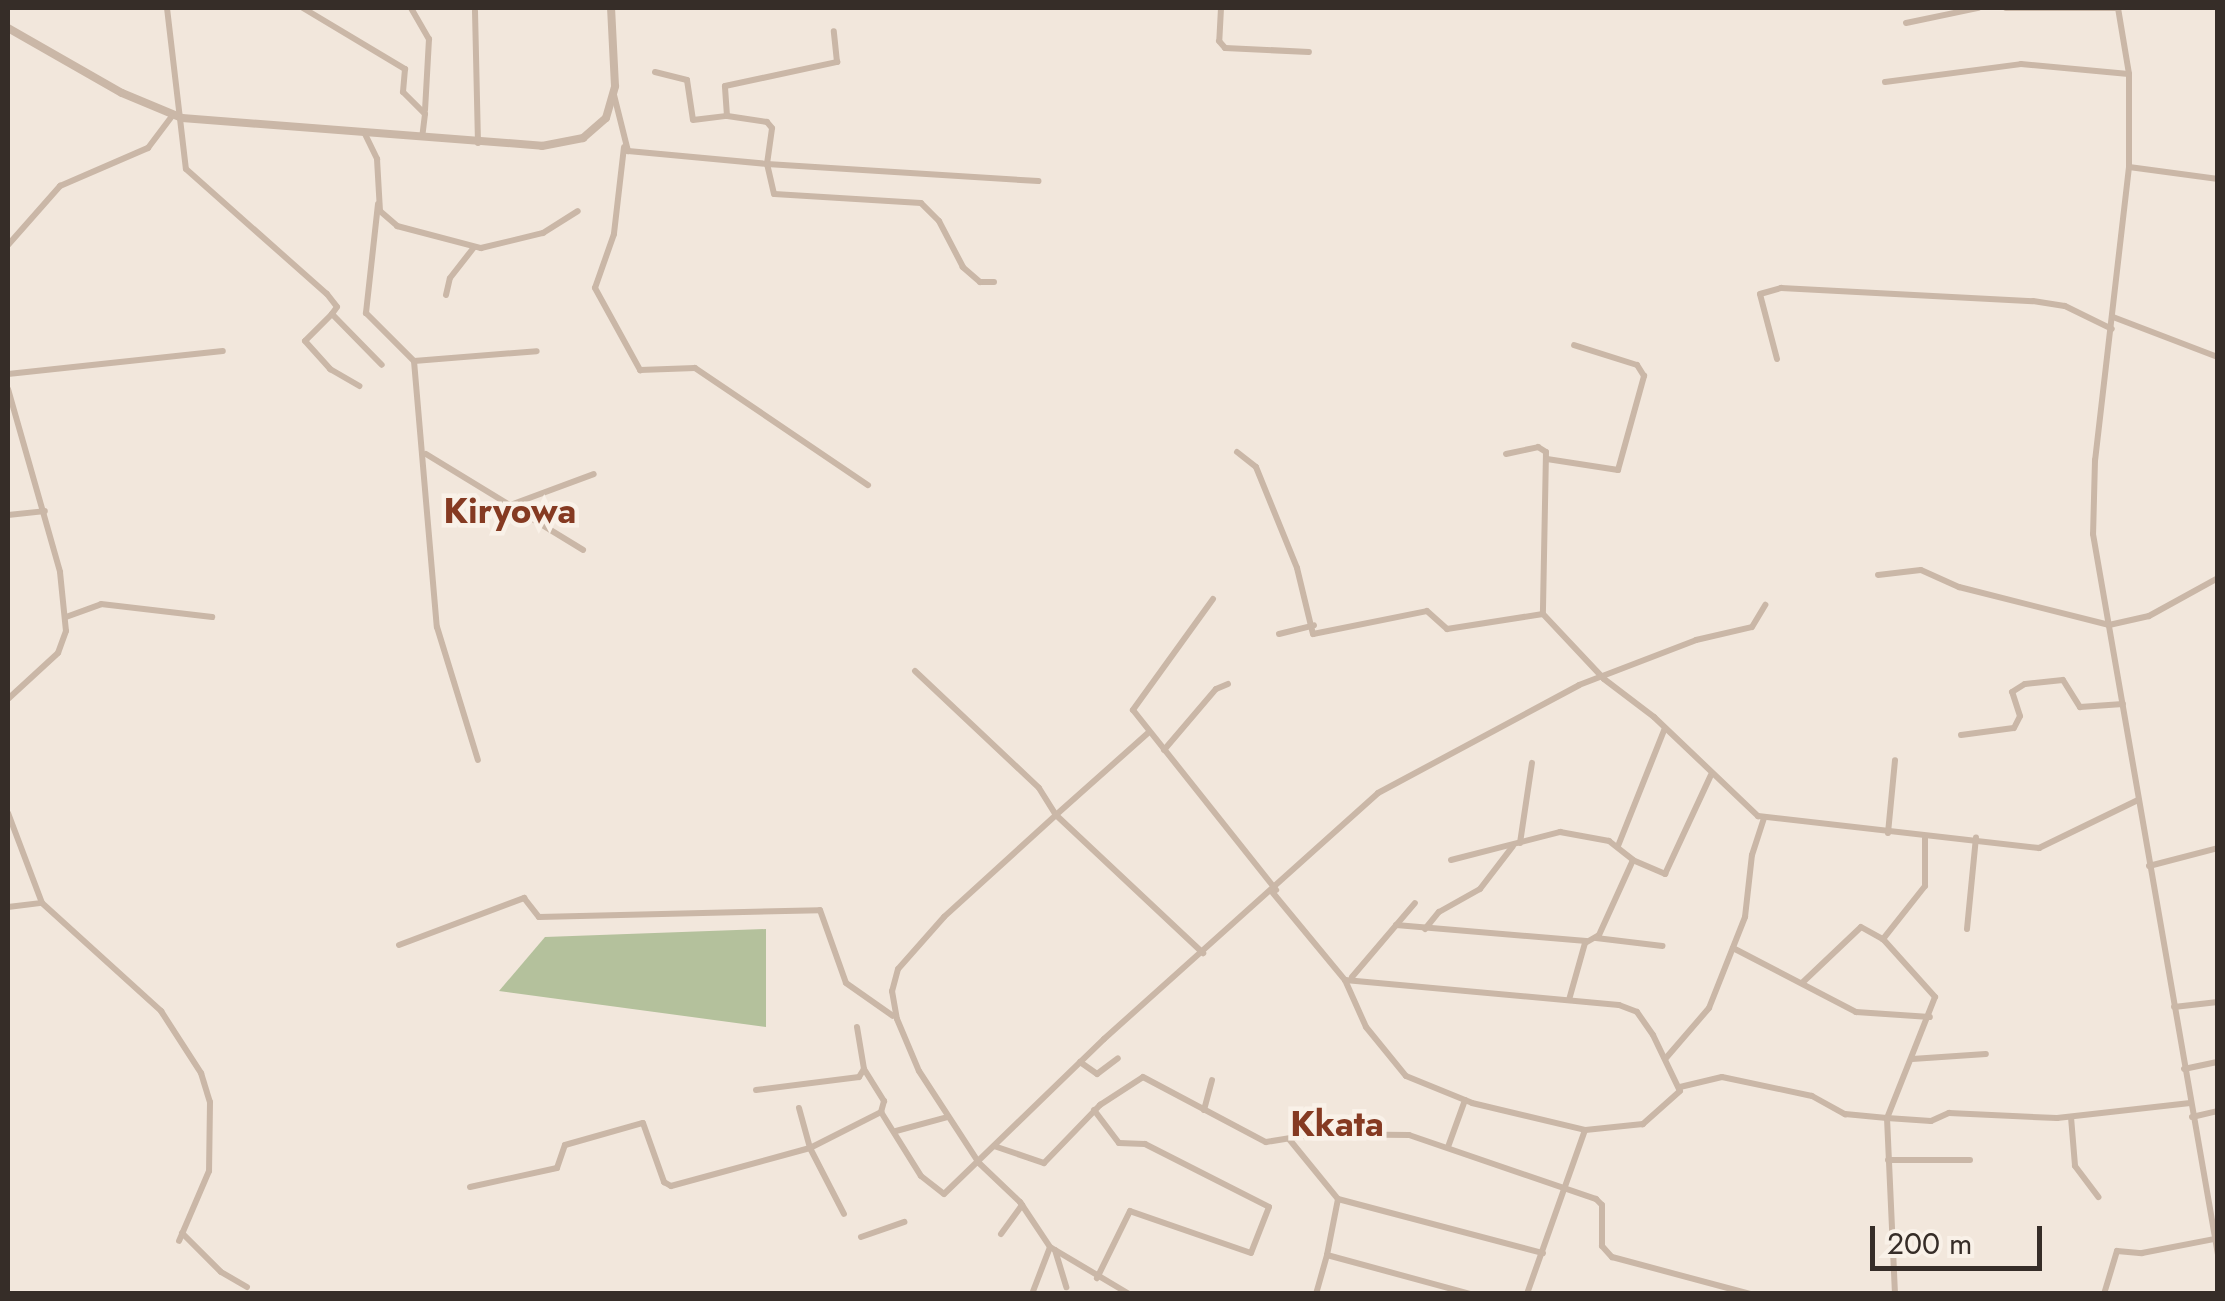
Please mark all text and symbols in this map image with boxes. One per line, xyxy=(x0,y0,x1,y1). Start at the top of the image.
district label: Kiryowa xyxy=(444,490,576,532)
district label: Kkata xyxy=(1290,1103,1384,1145)
scale bar xyxy=(1875,1206,2048,1268)
text: 200 m xyxy=(1887,1222,1972,1265)

